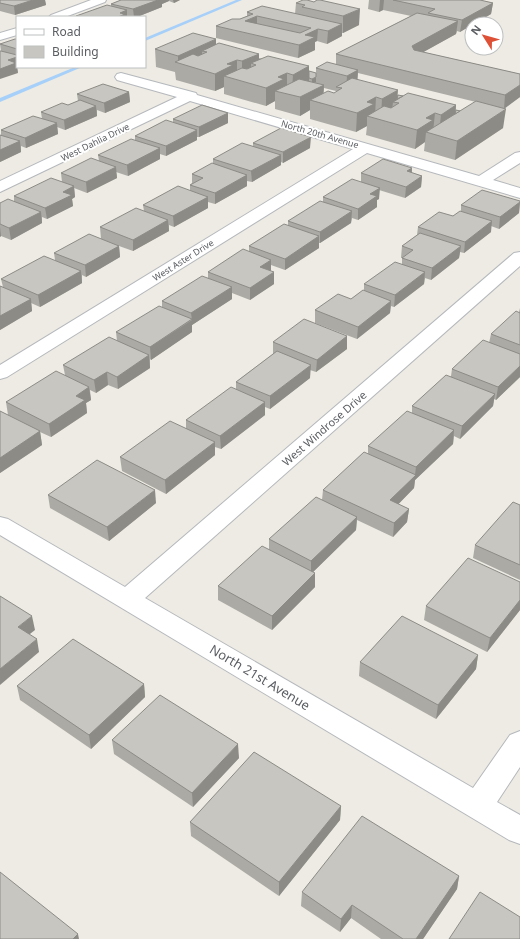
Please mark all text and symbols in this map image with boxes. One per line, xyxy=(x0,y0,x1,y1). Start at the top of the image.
legend xyxy=(16,16,146,68)
north arrow xyxy=(464,16,504,56)
text: N xyxy=(467,22,484,38)
text: Road xyxy=(52,23,81,40)
text: Building xyxy=(52,43,99,60)
street label: North 20th Avenue xyxy=(280,117,360,151)
street label: West Dahlia Drive xyxy=(59,120,131,164)
street label: West Aster Drive xyxy=(150,236,216,284)
street label: West Windrose Drive xyxy=(279,387,369,469)
street label: North 21st Avenue xyxy=(206,640,314,714)

